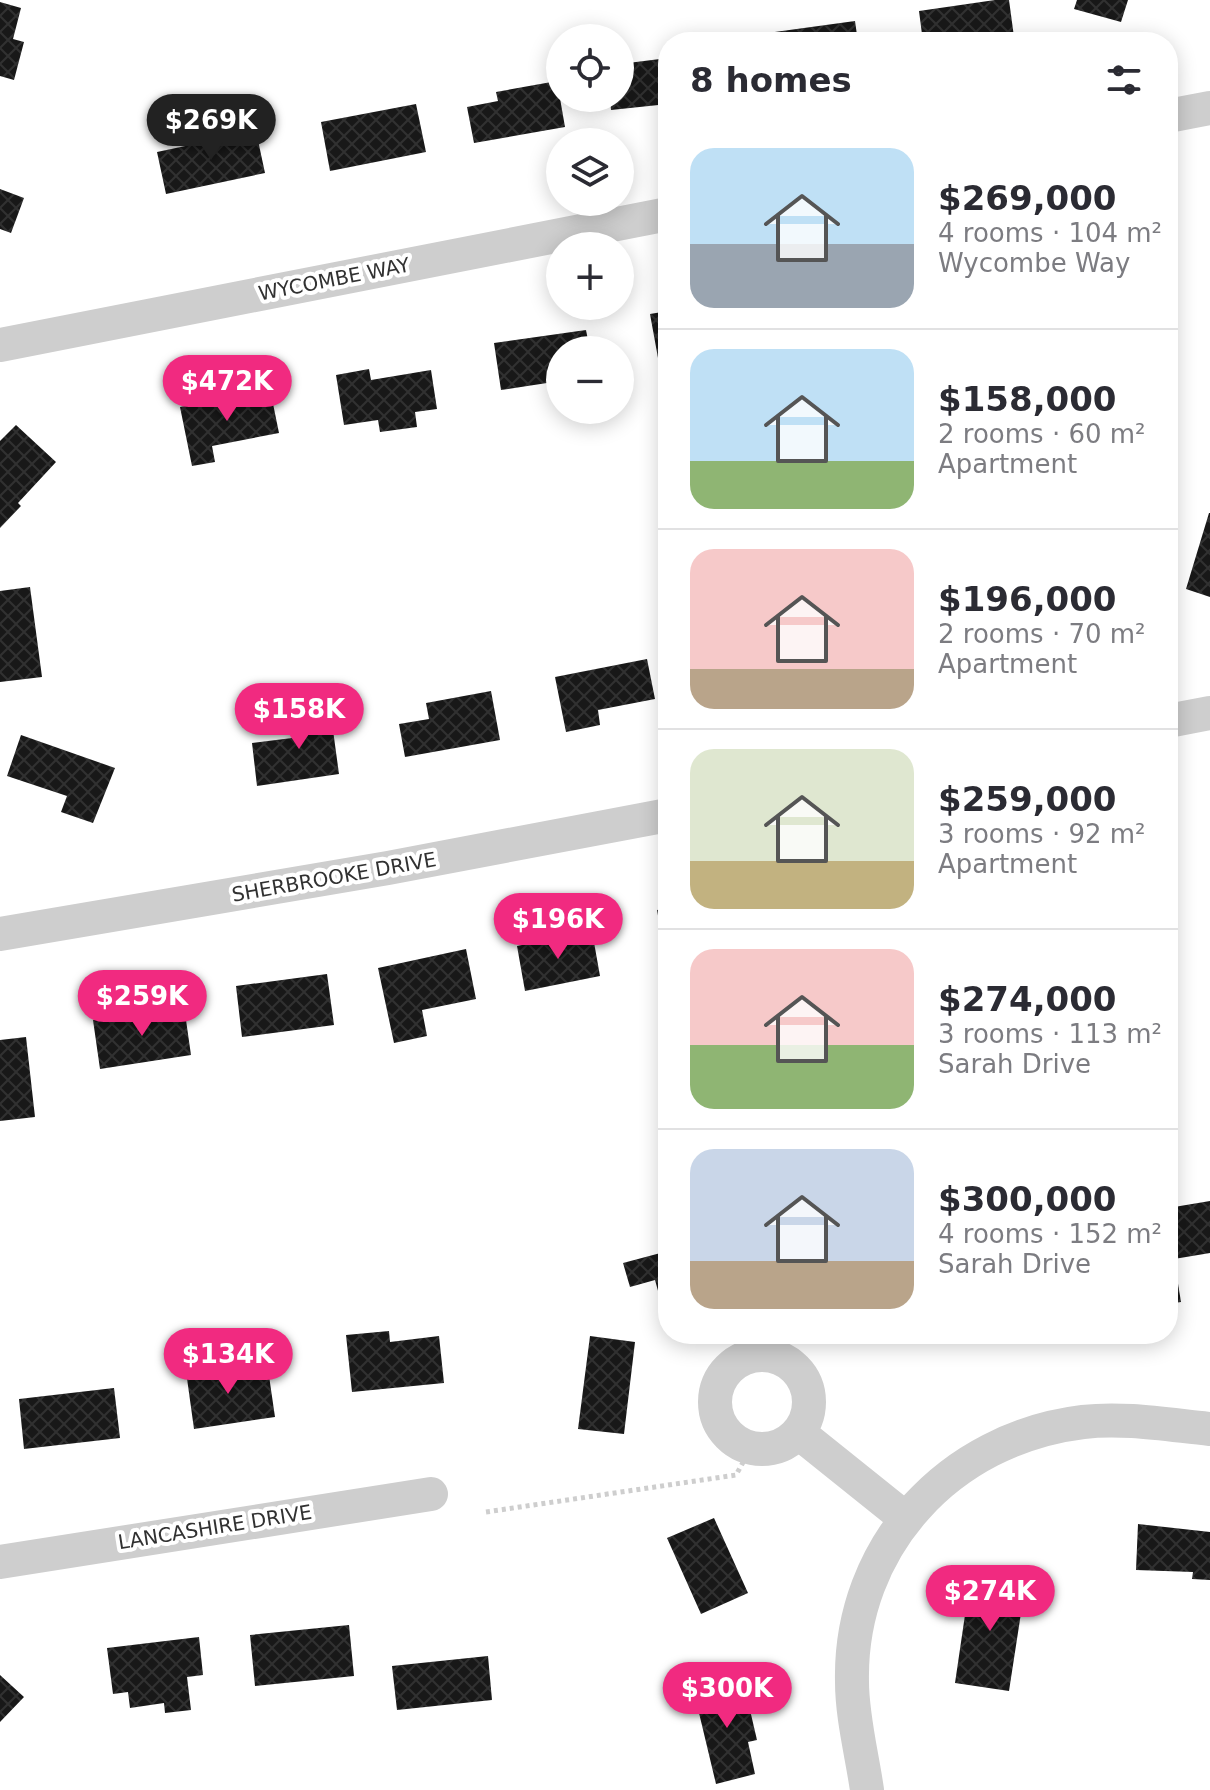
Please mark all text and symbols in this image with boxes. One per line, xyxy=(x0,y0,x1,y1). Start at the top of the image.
map controls xyxy=(546,24,634,424)
button: locate xyxy=(546,24,634,112)
icon: filters xyxy=(1102,58,1146,102)
text: 8 homes xyxy=(690,60,852,100)
pin: $269K xyxy=(155,94,267,162)
text: $269K xyxy=(165,105,257,135)
button: layers xyxy=(546,128,634,216)
text: $269,000 xyxy=(938,178,1117,218)
icon: home xyxy=(754,180,850,276)
text: 4 rooms · 104 m² xyxy=(938,218,1162,248)
button: + xyxy=(546,232,634,320)
text: Wycombe Way xyxy=(938,248,1130,278)
street label: WYCOMBE WAY xyxy=(256,252,412,305)
button: − xyxy=(546,336,634,424)
pin: $472K xyxy=(171,355,283,423)
text: $472K xyxy=(181,366,273,396)
text: $158,000 xyxy=(938,379,1117,419)
icon: home xyxy=(754,381,850,477)
text: 2 rooms · 60 m² xyxy=(938,419,1146,449)
text: Apartment xyxy=(938,449,1077,479)
text: $196,000 xyxy=(938,579,1117,619)
icon: home xyxy=(754,581,850,677)
text: 2 rooms · 70 m² xyxy=(938,619,1146,649)
text: Apartment xyxy=(938,649,1077,679)
pin: $158K xyxy=(243,683,355,751)
text: $158K xyxy=(253,694,345,724)
text: $259,000 xyxy=(938,779,1117,819)
icon: home xyxy=(754,781,850,877)
text: 3 rooms · 92 m² xyxy=(938,819,1146,849)
street label: SHERBROOKE DRIVE xyxy=(230,847,438,907)
text: Apartment xyxy=(938,849,1077,879)
pin: $196K xyxy=(502,893,614,961)
text: $196K xyxy=(512,904,604,934)
pin: $259K xyxy=(86,970,198,1038)
text: $274,000 xyxy=(938,979,1117,1019)
text: $259K xyxy=(96,981,188,1011)
icon: home xyxy=(754,981,850,1077)
text: 3 rooms · 113 m² xyxy=(938,1019,1162,1049)
text: Sarah Drive xyxy=(938,1049,1091,1079)
text: $300,000 xyxy=(938,1179,1117,1219)
icon: home xyxy=(754,1181,850,1277)
text: 4 rooms · 152 m² xyxy=(938,1219,1162,1249)
text: Sarah Drive xyxy=(938,1249,1091,1279)
pin: $134K xyxy=(172,1328,284,1396)
text: $134K xyxy=(182,1339,274,1369)
street label: LANCASHIRE DRIVE xyxy=(116,1500,314,1554)
pin: $274K xyxy=(934,1565,1046,1633)
text: $274K xyxy=(944,1576,1036,1606)
pin: $300K xyxy=(671,1662,783,1730)
text: $300K xyxy=(681,1673,773,1703)

